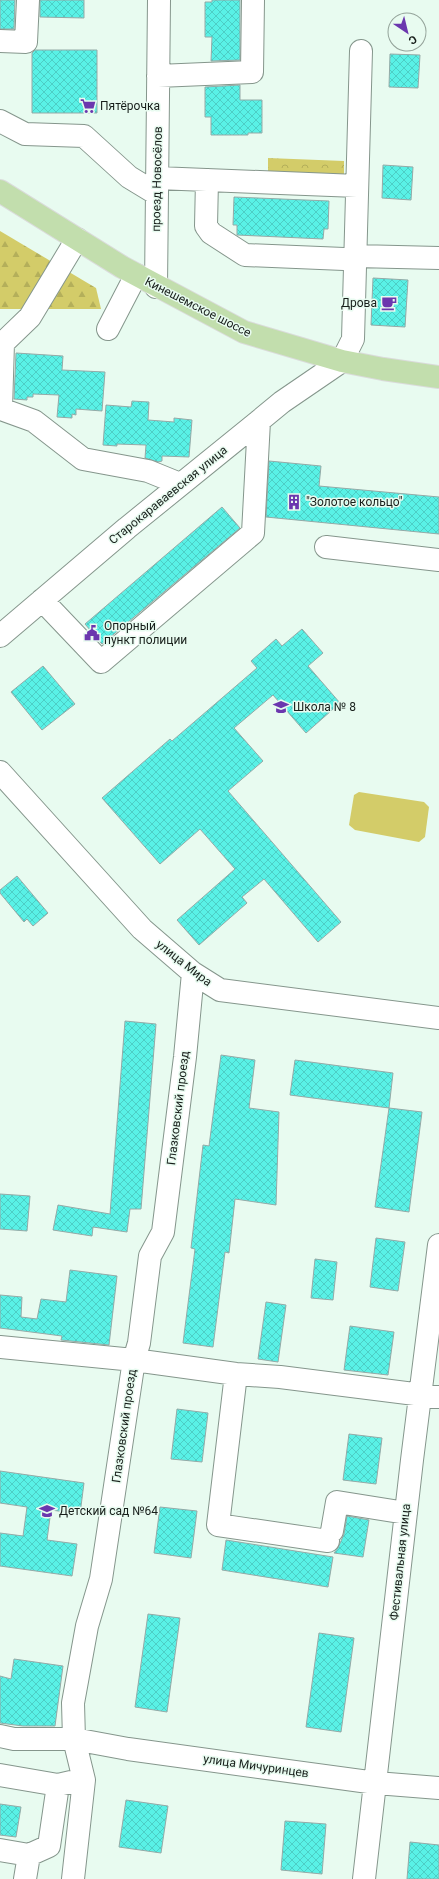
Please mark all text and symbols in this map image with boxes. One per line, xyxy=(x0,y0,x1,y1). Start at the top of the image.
north arrow xyxy=(387,12,427,52)
text: С xyxy=(406,32,419,47)
supermarket icon: Пятёрочка xyxy=(79,97,97,115)
place label: Пятёрочка xyxy=(100,99,160,113)
street label: проезд Новосёлов xyxy=(149,126,165,232)
street label: Кинешемское шоссе xyxy=(143,274,253,340)
cafe icon: Дрова xyxy=(380,294,398,312)
place label: Дрова xyxy=(341,296,377,310)
street label: Старокараваевская улица xyxy=(106,443,230,547)
building icon: "Золотое кольцо" xyxy=(285,493,303,511)
place label: "Золотое кольцо" xyxy=(306,495,403,509)
place label: Опорный пункт полиции xyxy=(104,619,187,647)
public building icon: Опорный пункт полиции xyxy=(83,624,101,642)
school or university icon: Школа № 8 xyxy=(272,698,290,716)
place label: Школа № 8 xyxy=(293,700,356,714)
street label: улица Мира xyxy=(153,937,215,989)
street label: Глазковский проезд xyxy=(164,1050,192,1166)
street label: Глазковский проезд xyxy=(109,1368,139,1484)
school or university icon: Детский сад №64 xyxy=(38,1502,56,1520)
street label: Фестивальная улица xyxy=(387,1503,413,1621)
place label: Детский сад №64 xyxy=(59,1504,158,1518)
street label: улица Мичуринцев xyxy=(202,1752,310,1780)

